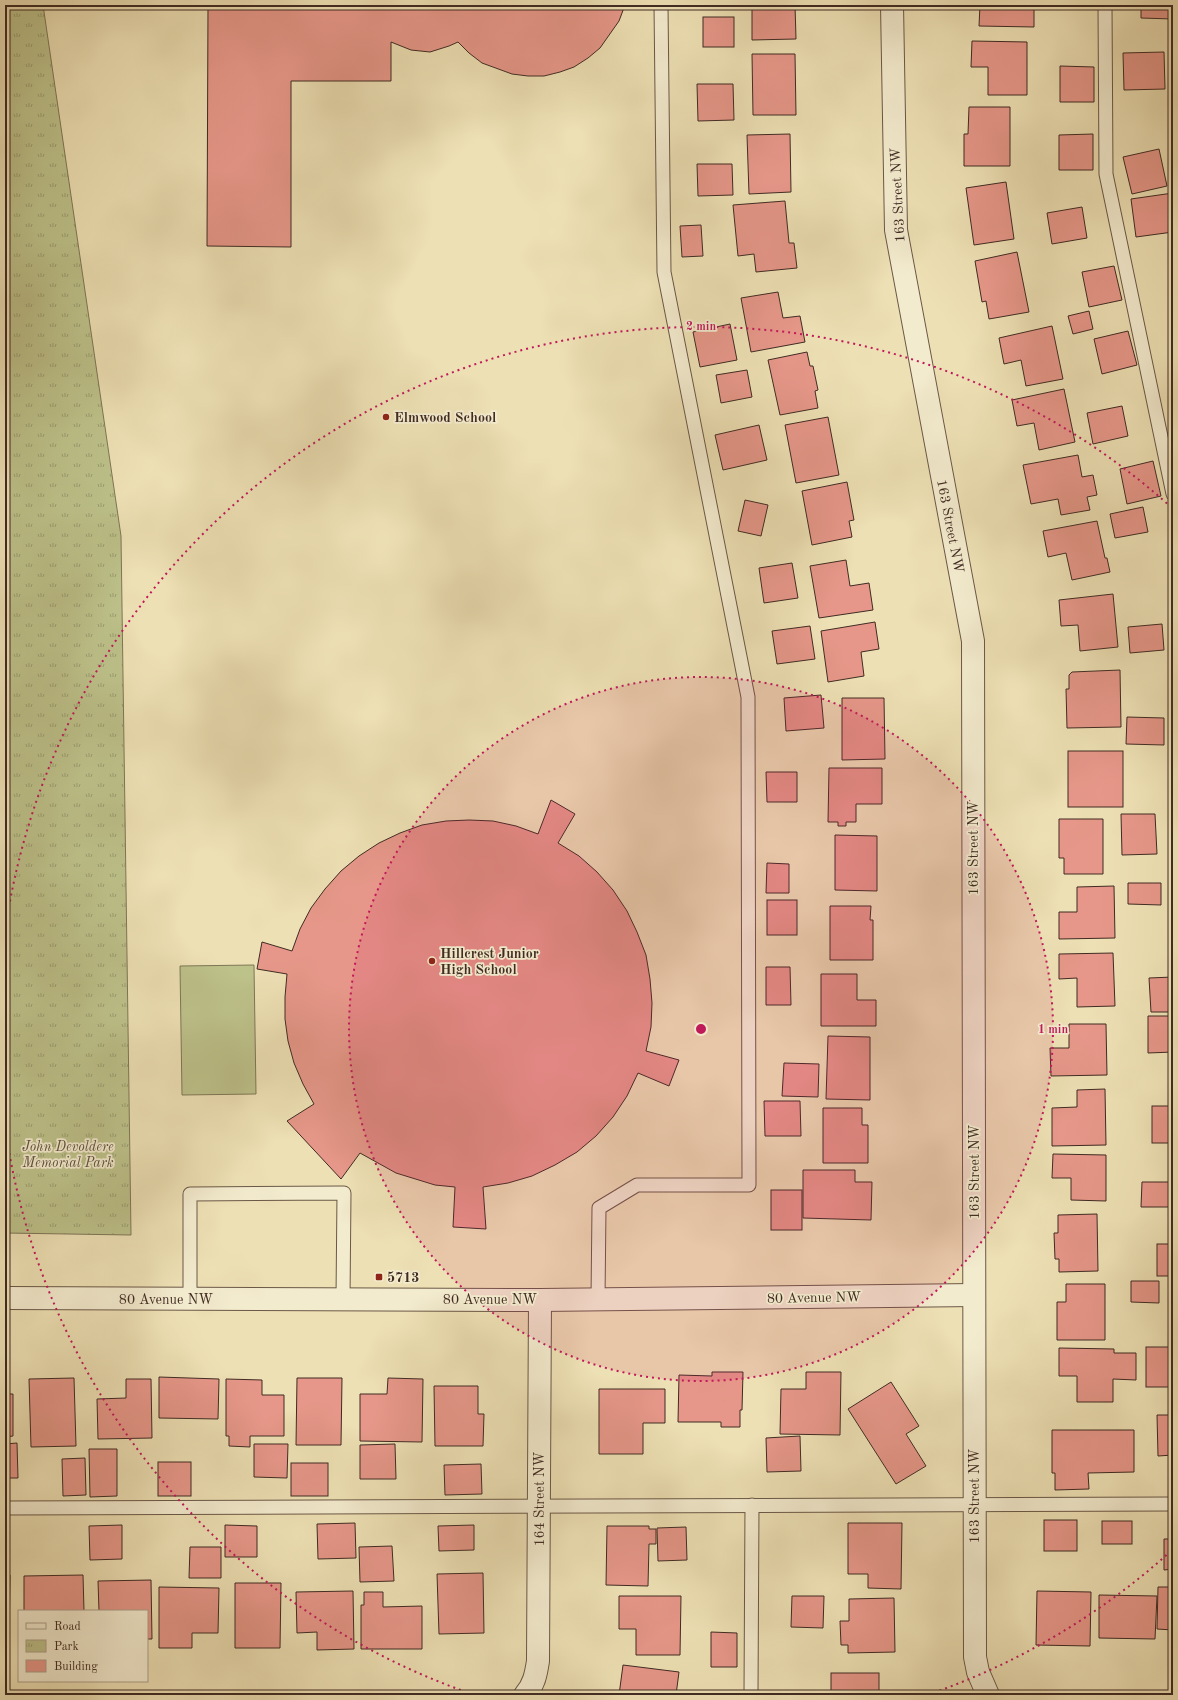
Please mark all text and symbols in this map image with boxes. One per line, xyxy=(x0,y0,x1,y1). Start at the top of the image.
street label: 163 Street NW xyxy=(889,147,907,243)
text: 2 min xyxy=(686,321,716,333)
place label: Elmwood School xyxy=(394,411,496,425)
marker: Elmwood School xyxy=(381,412,391,422)
street label: 163 Street NW xyxy=(934,478,966,574)
street label: 163 Street NW xyxy=(967,800,981,896)
place label: Hillcrest Junior High School xyxy=(440,947,539,977)
marker: Hillcrest Junior High School xyxy=(427,956,437,966)
centre of rings xyxy=(694,1022,708,1036)
text: 1 min xyxy=(1038,1024,1068,1036)
street label: 163 Street NW xyxy=(968,1124,982,1220)
park label: John Devoldere Memorial Park xyxy=(21,1140,114,1170)
place label: 5713 xyxy=(387,1271,419,1285)
marker: 5713 xyxy=(374,1272,384,1282)
street label: 80 Avenue NW xyxy=(767,1290,861,1306)
street label: 80 Avenue NW xyxy=(119,1293,213,1307)
street label: 80 Avenue NW xyxy=(443,1293,537,1307)
street label: 163 Street NW xyxy=(968,1448,982,1544)
street label: 164 Street NW xyxy=(533,1451,547,1547)
legend xyxy=(18,1610,148,1682)
text: Road xyxy=(54,1621,81,1633)
text: Park xyxy=(54,1641,79,1653)
text: Building xyxy=(54,1661,98,1673)

